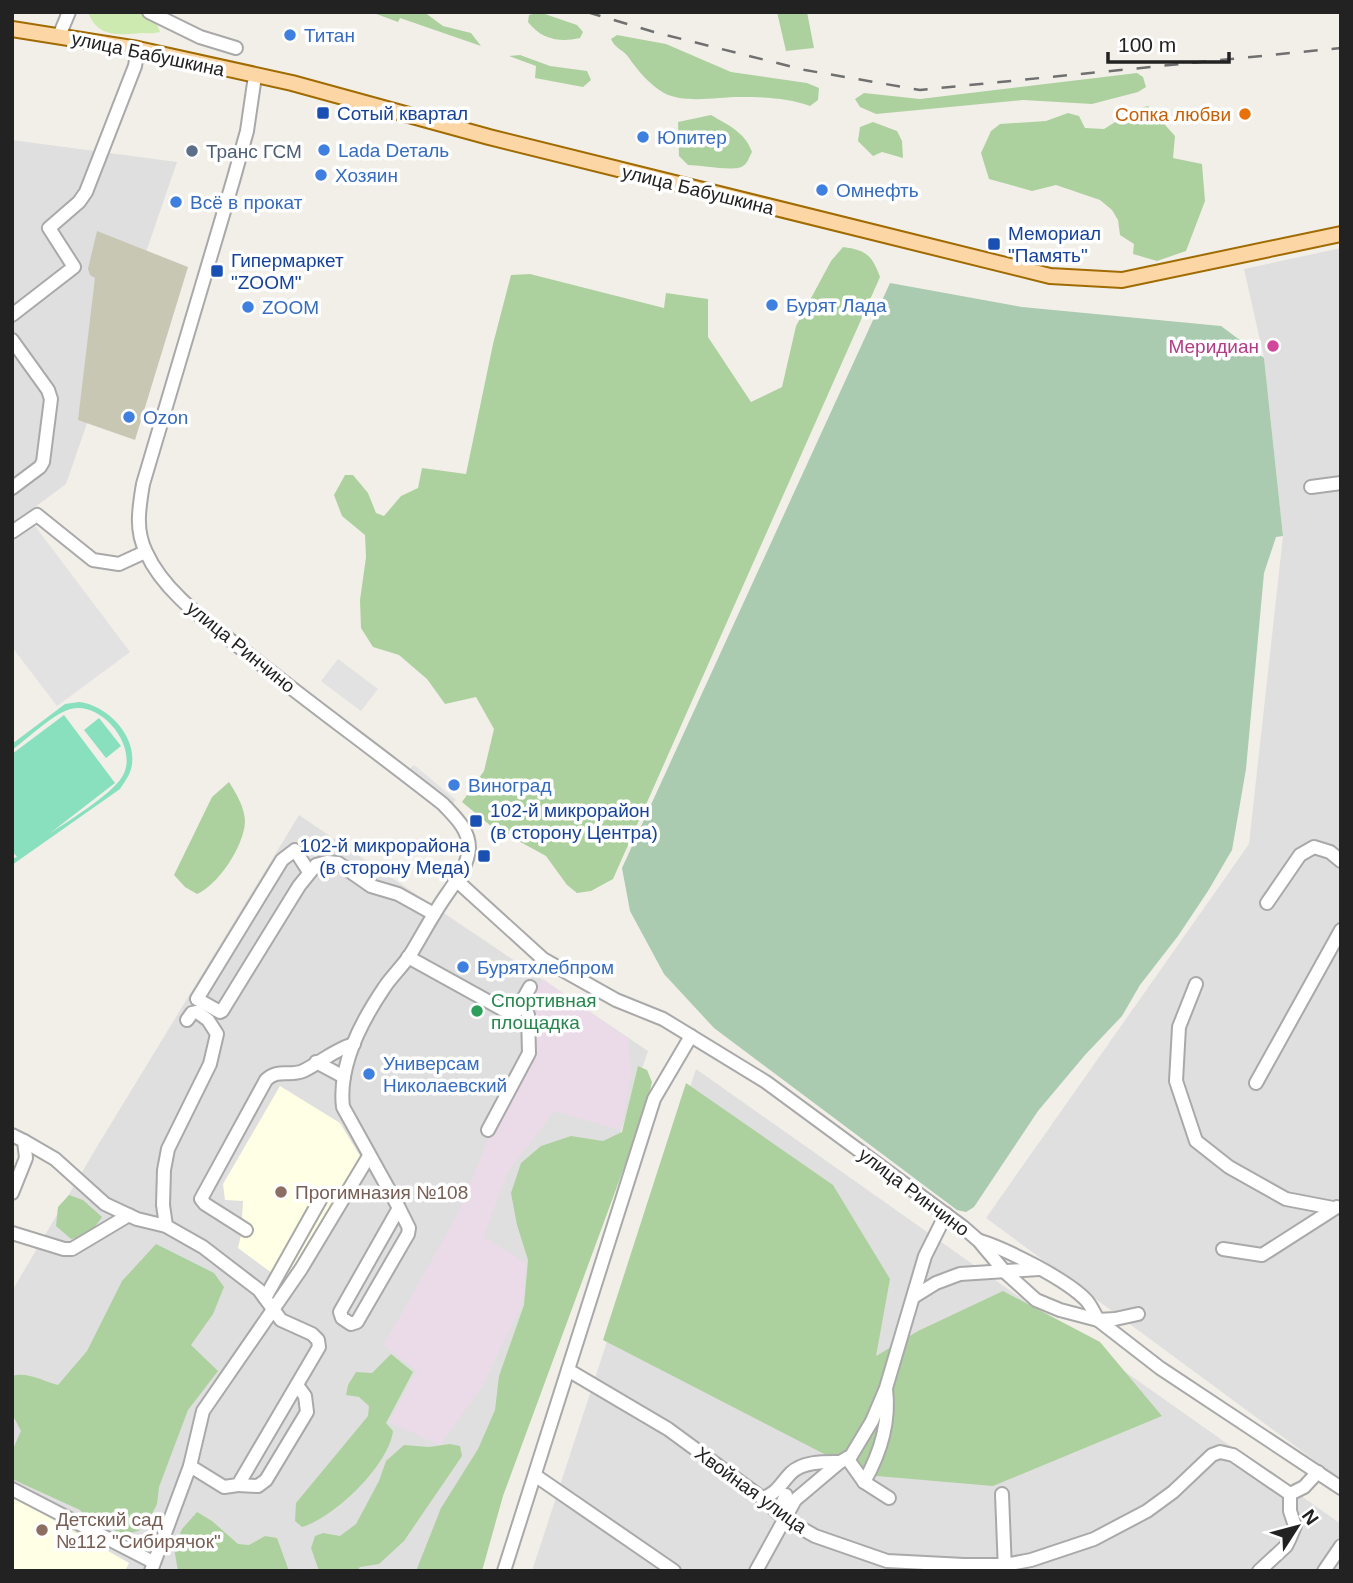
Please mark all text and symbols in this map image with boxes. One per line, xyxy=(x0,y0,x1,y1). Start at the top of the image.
scale bar xyxy=(1108,21,1229,65)
place label: Титан xyxy=(304,25,355,46)
marker: Титан xyxy=(282,27,298,43)
street label: улица Бабушкина xyxy=(70,28,227,81)
text: 100 m xyxy=(1118,33,1176,56)
place label: Сотый квартал xyxy=(337,103,468,124)
place label: Сопка любви xyxy=(1115,104,1231,125)
marker: Сотый квартал xyxy=(315,105,331,121)
marker: Сопка любви xyxy=(1237,106,1253,122)
place label: Юпитер xyxy=(657,127,727,148)
marker: Юпитер xyxy=(635,129,651,145)
place label: Lada Dеталь xyxy=(338,140,449,161)
place label: Транс ГСМ xyxy=(206,141,302,162)
marker: Lada Dеталь xyxy=(316,142,332,158)
marker: Транс ГСМ xyxy=(184,143,200,159)
street label: улица Бабушкина xyxy=(620,161,777,219)
place label: Хозяин xyxy=(335,165,398,186)
marker: Хозяин xyxy=(313,167,329,183)
place label: Омнефть xyxy=(836,180,919,201)
marker: Омнефть xyxy=(814,182,830,198)
place label: Всё в прокат xyxy=(190,192,303,213)
marker: Всё в прокат xyxy=(168,194,184,210)
place label: Мемориал "Память" xyxy=(1008,223,1101,266)
marker: Мемориал "Память" xyxy=(986,236,1002,252)
place label: Гипермаркет "ZOOM" xyxy=(231,250,344,293)
marker: Гипермаркет "ZOOM" xyxy=(209,263,225,279)
place label: Бурят Лада xyxy=(786,295,887,316)
place label: ZOOM xyxy=(262,297,319,318)
marker: Бурят Лада xyxy=(764,297,780,313)
marker: ZOOM xyxy=(240,299,256,315)
place label: Меридиан xyxy=(1168,336,1259,357)
marker: Меридиан xyxy=(1265,338,1281,354)
place label: Ozon xyxy=(143,407,188,428)
marker: Ozon xyxy=(121,409,137,425)
street label: улица Ринчино xyxy=(183,597,299,697)
place label: Виноград xyxy=(468,775,552,796)
marker: Виноград xyxy=(446,777,462,793)
place label: 102-й микрорайон (в сторону Центра) xyxy=(490,800,658,843)
marker: 102-й микрорайон (в сторону Центра) xyxy=(468,813,484,829)
place label: 102-й микрорайона (в сторону Меда) xyxy=(300,835,470,878)
marker: 102-й микрорайона (в сторону Меда) xyxy=(476,848,492,864)
place label: Бурятхлебпром xyxy=(477,957,614,978)
marker: Бурятхлебпром xyxy=(455,959,471,975)
place label: Спортивная площадка xyxy=(491,990,596,1033)
marker: Спортивная площадка xyxy=(469,1003,485,1019)
place label: Универсам Николаевский xyxy=(383,1053,507,1096)
marker: Универсам Николаевский xyxy=(361,1066,377,1082)
street label: улица Ринчино xyxy=(855,1144,973,1240)
place label: Прогимназия №108 xyxy=(295,1182,468,1203)
marker: Прогимназия №108 xyxy=(273,1184,289,1200)
street label: Хвойная улица xyxy=(691,1443,811,1538)
north arrow xyxy=(1262,1492,1332,1562)
text: N xyxy=(1298,1506,1323,1529)
place label: Детский сад №112 "Сибирячок" xyxy=(56,1509,221,1552)
marker: Детский сад №112 "Сибирячок" xyxy=(34,1522,50,1538)

